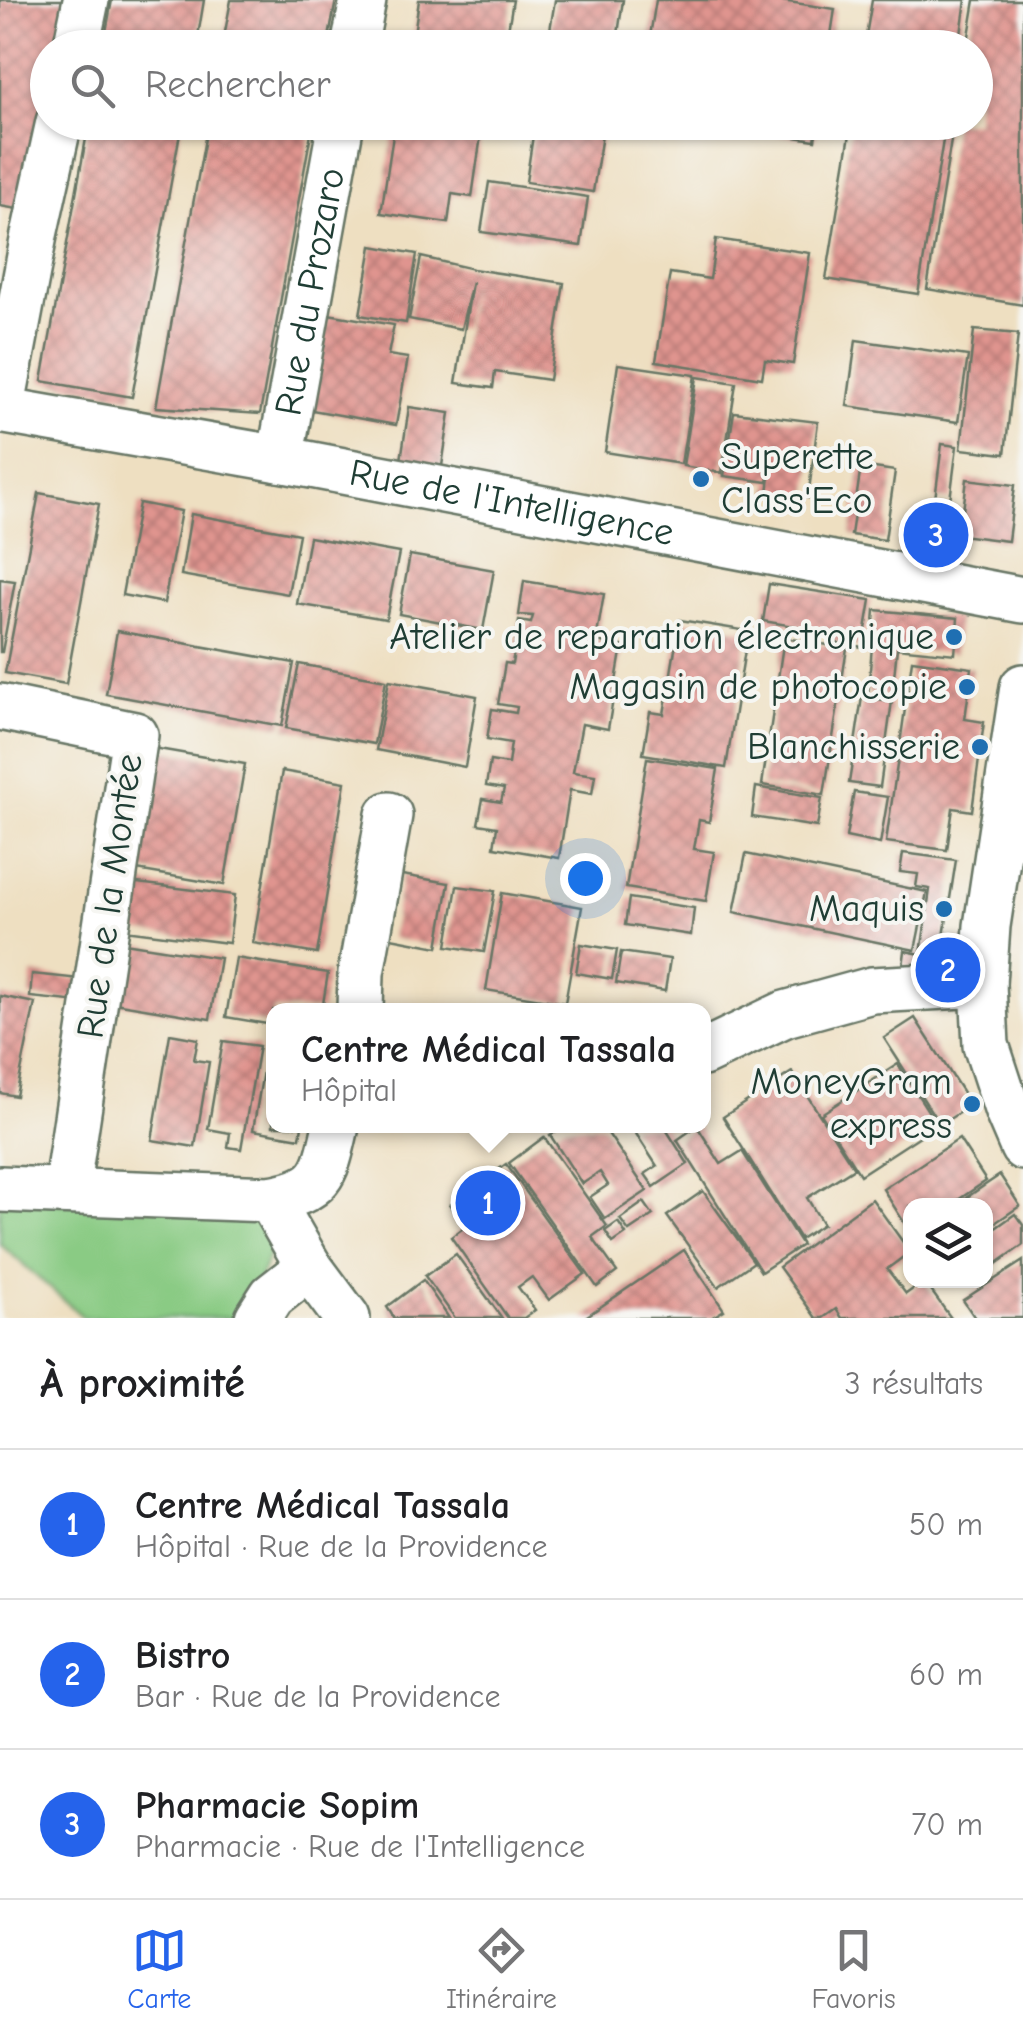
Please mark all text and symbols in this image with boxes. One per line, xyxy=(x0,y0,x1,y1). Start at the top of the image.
search box xyxy=(30,30,993,140)
icon: search xyxy=(65,58,120,113)
text: Rechercher xyxy=(145,63,331,107)
street label: Rue du Prozaro xyxy=(266,164,354,419)
place label: Superette Class'Eco xyxy=(721,435,874,523)
street label: Rue de l'Intelligence xyxy=(346,451,677,555)
marker: Superette Class'Eco xyxy=(690,468,712,490)
pin: 3 xyxy=(904,498,968,572)
place label: Atelier de reparation électronique xyxy=(389,615,934,659)
marker: Atelier de reparation électronique xyxy=(943,626,965,648)
place label: Magasin de photocopie xyxy=(569,665,947,709)
marker: Magasin de photocopie xyxy=(956,676,978,698)
place label: Blanchisserie xyxy=(747,725,960,769)
marker: Blanchisserie xyxy=(969,736,991,758)
street label: Rue de la Montée xyxy=(68,751,152,1041)
your location xyxy=(560,853,611,904)
place label: Maquis xyxy=(809,887,924,931)
marker: Maquis xyxy=(933,898,955,920)
pin: 2 xyxy=(916,932,980,1008)
popup xyxy=(266,1003,711,1133)
text: Centre Médical Tassala xyxy=(301,1028,676,1072)
place label: MoneyGram express xyxy=(750,1060,952,1148)
text: Hôpital xyxy=(301,1072,397,1109)
marker: MoneyGram express xyxy=(961,1093,983,1115)
pin: 1 xyxy=(456,1166,520,1240)
map controls xyxy=(903,1198,993,1288)
button: layers xyxy=(903,1198,993,1288)
text: À proximité xyxy=(40,1359,245,1408)
text: 3 résultats xyxy=(844,1365,983,1402)
text: Centre Médical Tassala xyxy=(135,1484,510,1528)
text: 1 xyxy=(66,1506,79,1543)
text: 50 m xyxy=(909,1506,983,1543)
text: Hôpital · Rue de la Providence xyxy=(135,1528,548,1565)
text: Bistro xyxy=(135,1634,231,1678)
text: 2 xyxy=(65,1656,80,1693)
text: 60 m xyxy=(909,1656,983,1693)
text: Bar · Rue de la Providence xyxy=(135,1678,501,1715)
text: Pharmacie Sopim xyxy=(135,1784,419,1828)
text: 3 xyxy=(65,1806,80,1843)
text: 70 m xyxy=(911,1806,983,1843)
text: Pharmacie · Rue de l'Intelligence xyxy=(135,1828,585,1865)
tab: Carte xyxy=(127,1923,191,2015)
tab: Itinéraire xyxy=(446,1923,557,2015)
tab: Favoris xyxy=(812,1923,896,2015)

